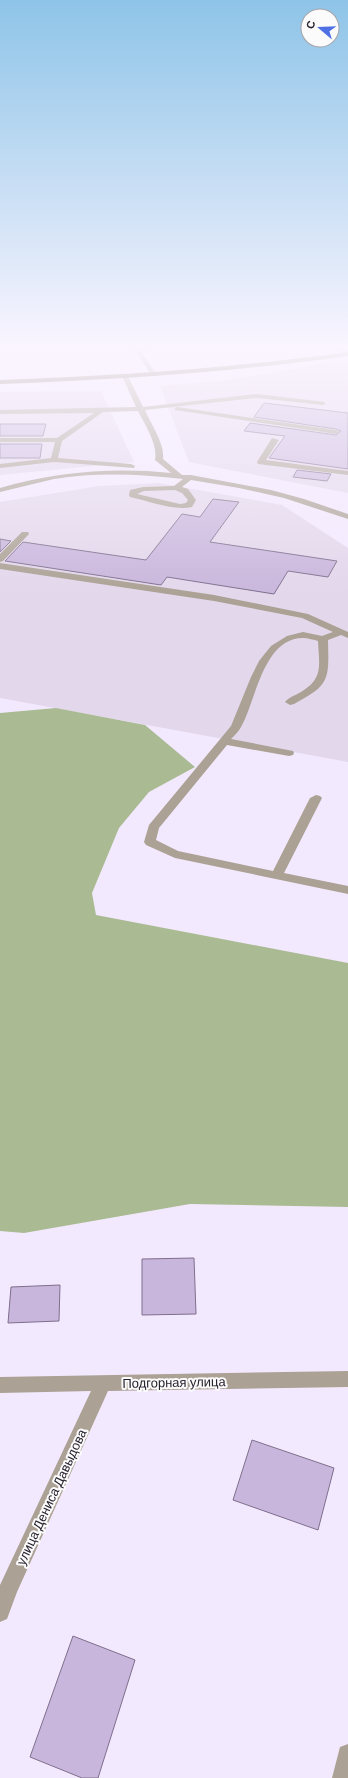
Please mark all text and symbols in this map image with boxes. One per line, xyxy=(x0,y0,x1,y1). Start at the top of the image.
north arrow xyxy=(300,8,340,48)
text: С xyxy=(303,19,318,31)
street label: Подгорная улица xyxy=(122,1373,227,1392)
street label: улица Дениса Давыдова xyxy=(12,1426,91,1568)

